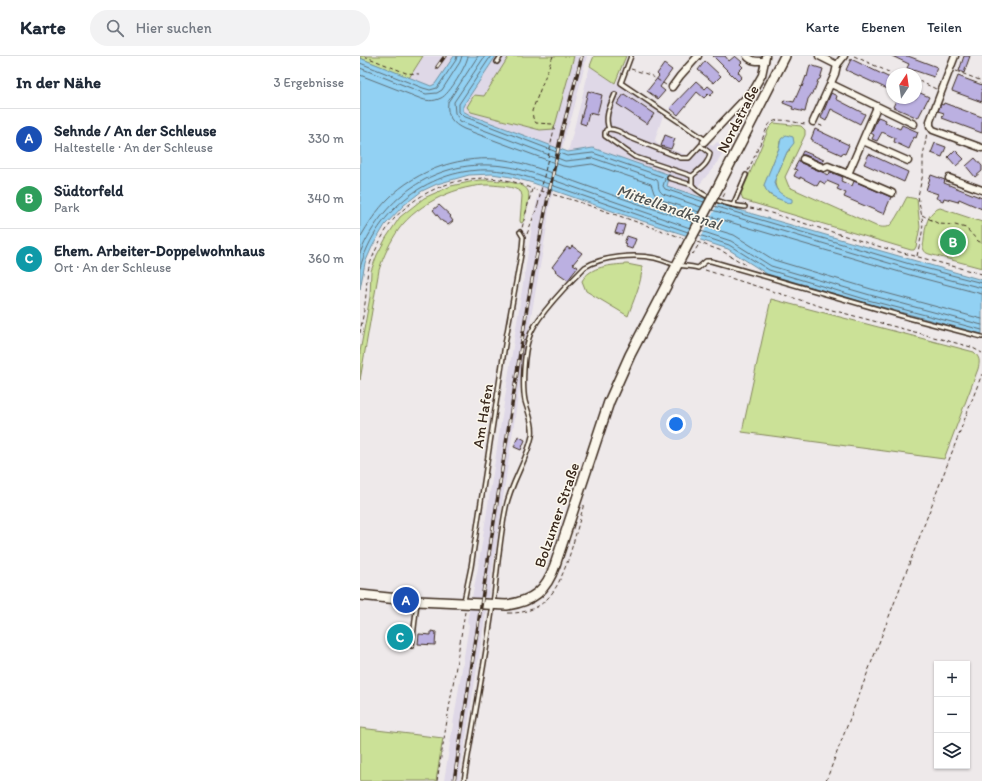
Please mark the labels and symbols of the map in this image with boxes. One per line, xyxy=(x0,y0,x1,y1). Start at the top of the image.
north arrow xyxy=(886,68,922,104)
street label: Nordstraße xyxy=(713,82,763,156)
water label: Mittellandkanal xyxy=(614,180,725,234)
pin: B xyxy=(940,227,966,257)
street label: Am Hafen xyxy=(469,382,497,450)
your location xyxy=(666,414,686,434)
street label: Bolzumer Straße xyxy=(531,460,583,570)
pin: A xyxy=(393,585,419,615)
pin: C xyxy=(387,622,413,652)

